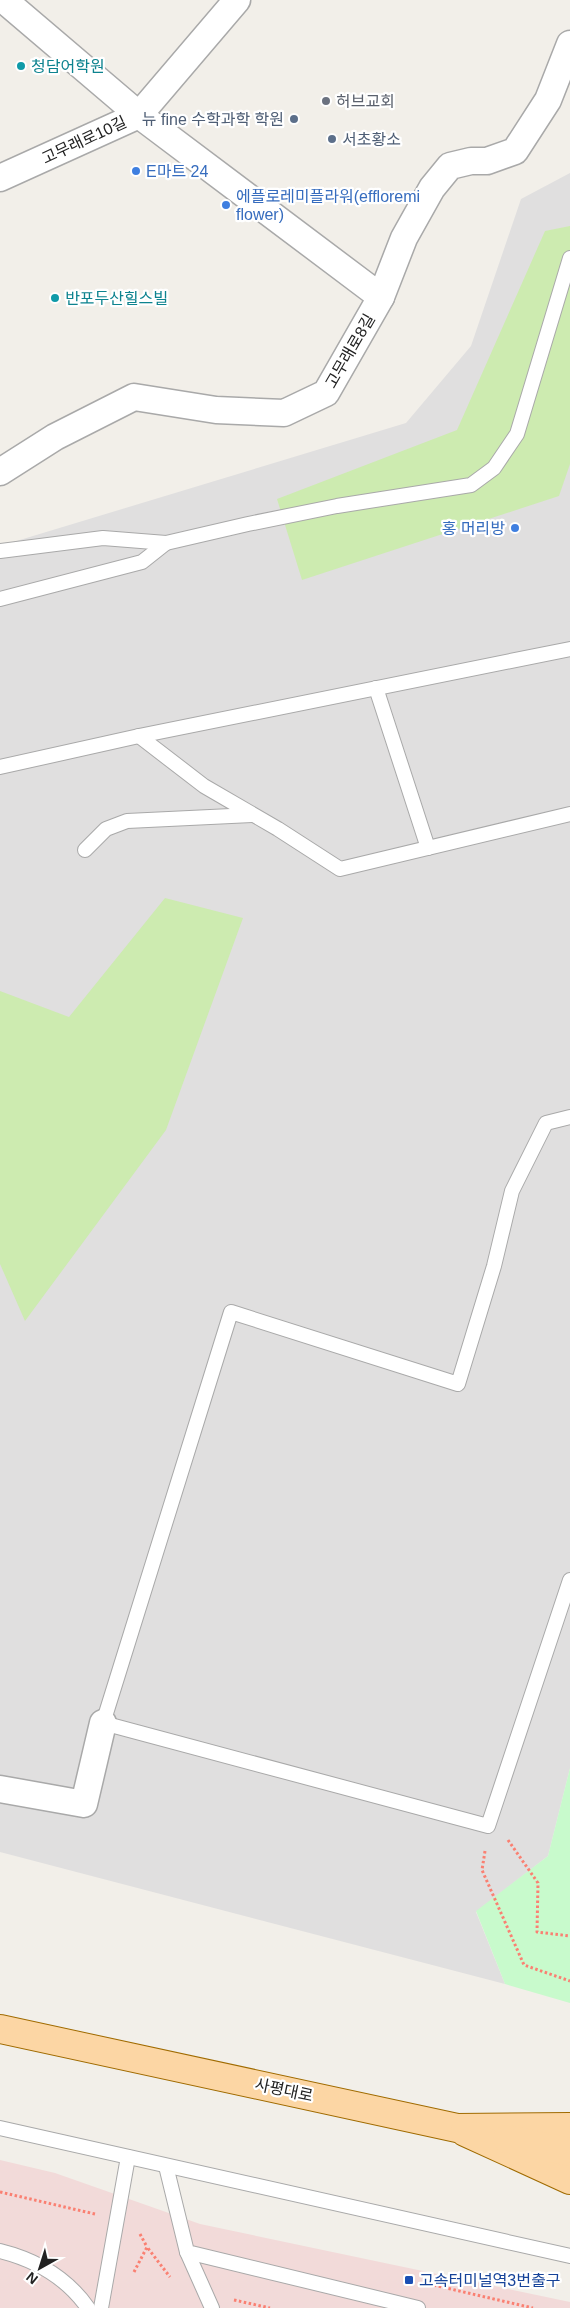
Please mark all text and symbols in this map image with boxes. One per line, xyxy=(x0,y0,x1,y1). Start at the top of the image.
place label: 청담어학원 xyxy=(31,58,105,75)
marker: 청담어학원 xyxy=(15,60,27,72)
place label: 허브교회 xyxy=(336,93,395,110)
marker: 허브교회 xyxy=(320,95,332,107)
place label: 뉴 fine 수학과학 학원 xyxy=(142,111,284,128)
street label: 고무래로10길 xyxy=(39,113,129,167)
marker: 뉴 fine 수학과학 학원 xyxy=(288,113,300,125)
place label: 서초황소 xyxy=(342,131,401,148)
marker: 서초황소 xyxy=(326,133,338,145)
place label: E마트 24 xyxy=(146,163,208,180)
marker: E마트 24 xyxy=(130,165,142,177)
place label: 에플로레미플라워(effloremi flower) xyxy=(236,188,420,223)
marker: 에플로레미플라워(effloremi flower) xyxy=(220,199,232,211)
place label: 반포두산힐스빌 xyxy=(65,290,168,307)
marker: 반포두산힐스빌 xyxy=(49,292,61,304)
street label: 고무래로8길 xyxy=(322,311,378,391)
place label: 홍 머리방 xyxy=(442,520,505,537)
marker: 홍 머리방 xyxy=(509,522,521,534)
street label: 사평대로 xyxy=(253,2076,315,2104)
north arrow xyxy=(15,2243,65,2293)
text: N xyxy=(23,2269,41,2288)
place label: 고속터미널역3번출구 xyxy=(419,2272,560,2289)
marker: 고속터미널역3번출구 xyxy=(403,2274,415,2286)

